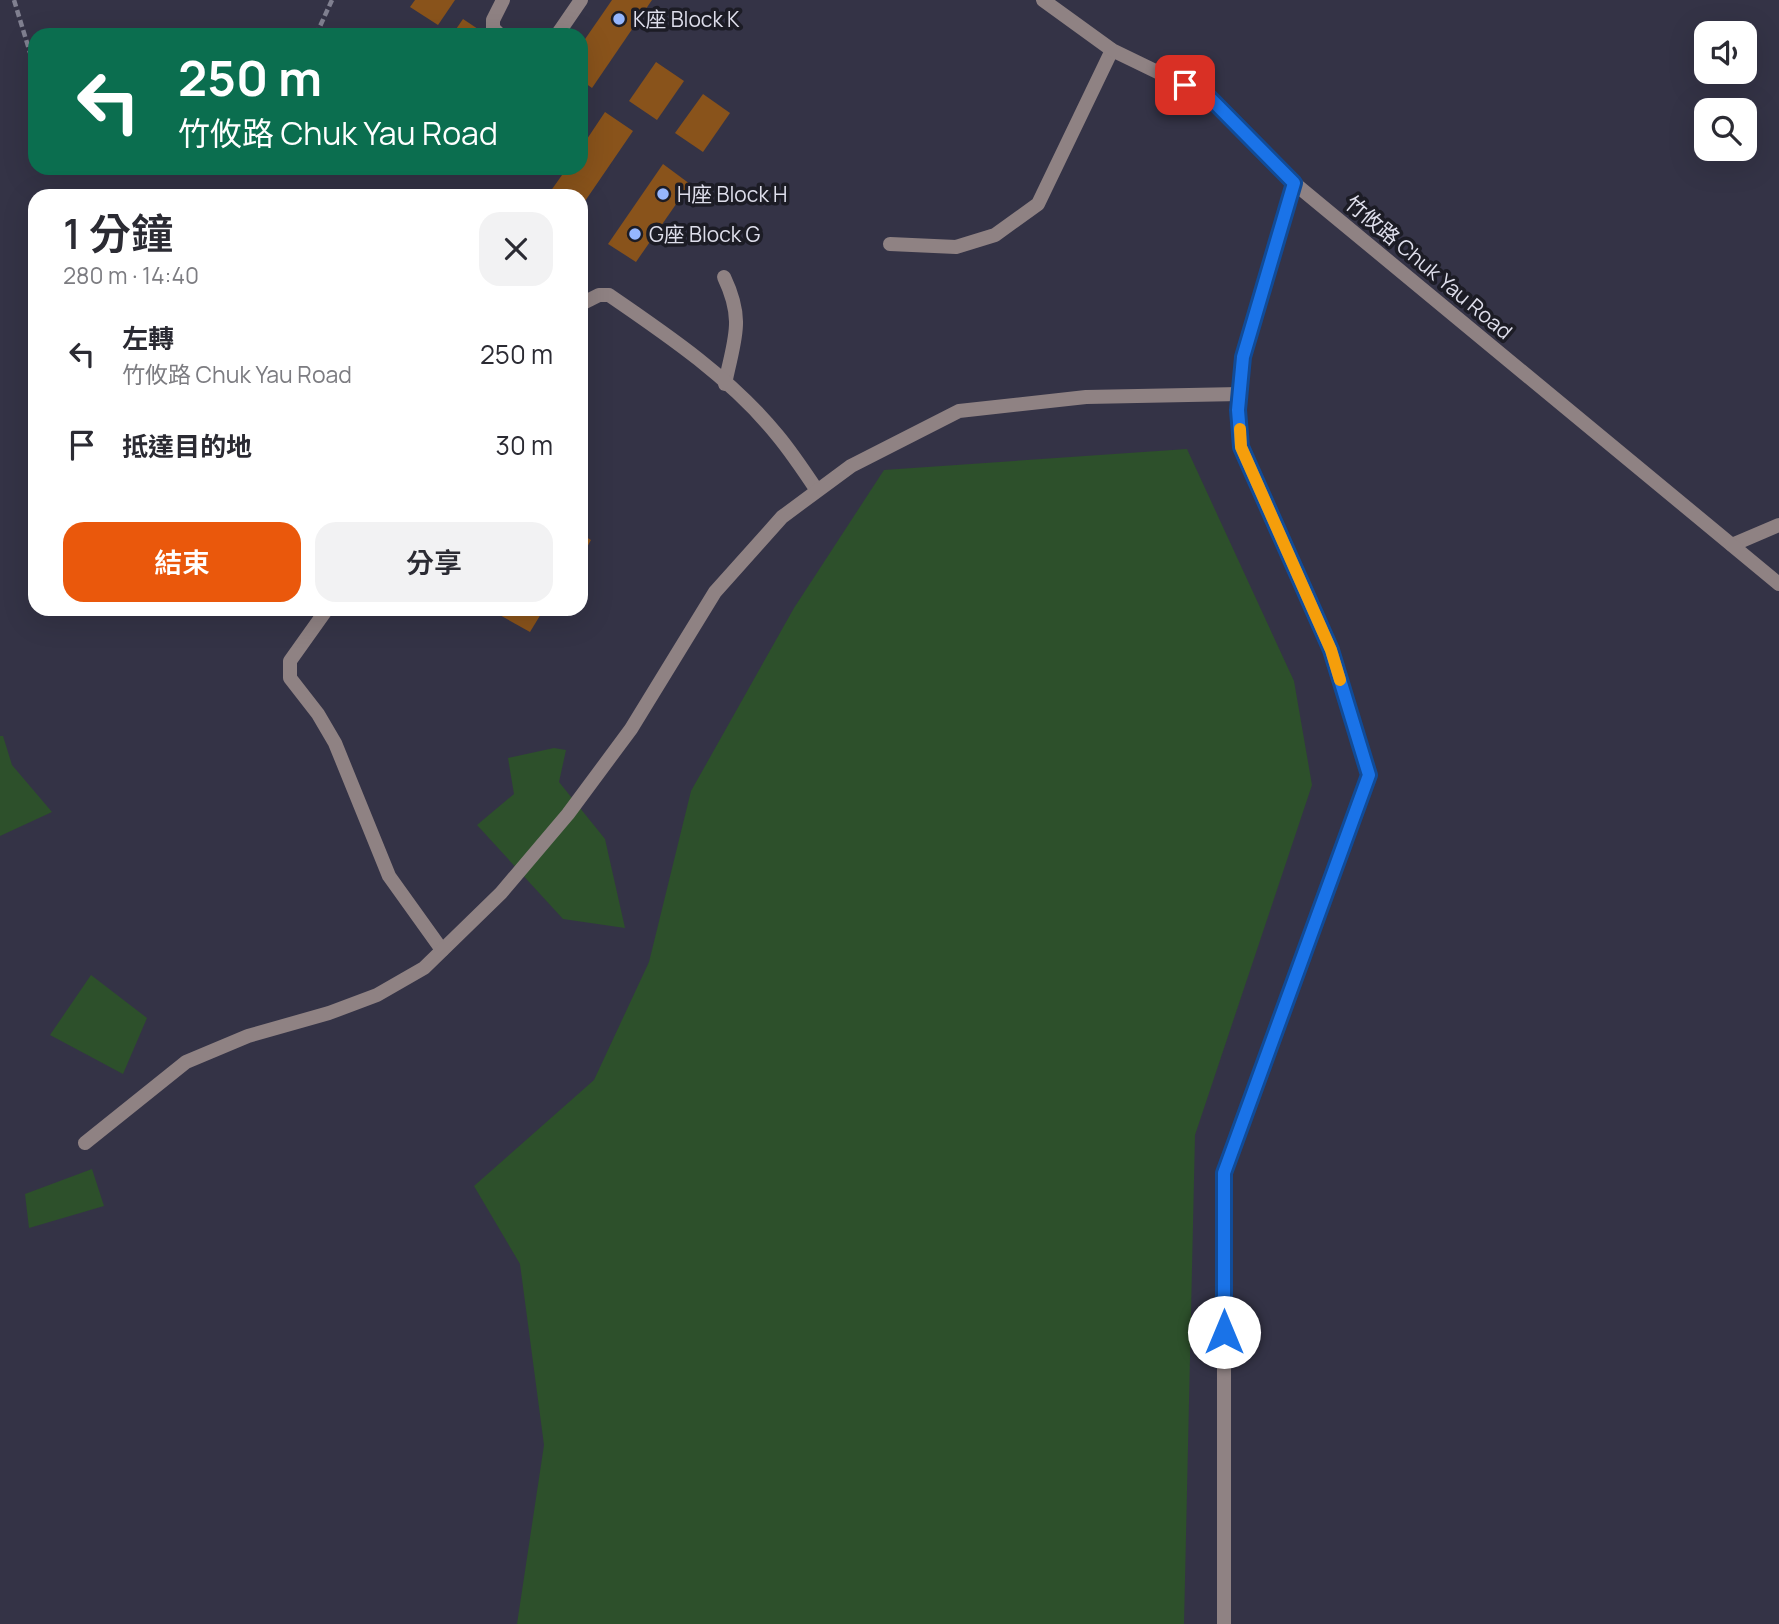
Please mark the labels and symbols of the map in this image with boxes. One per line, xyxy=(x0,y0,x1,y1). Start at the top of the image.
place label: K座 Block K xyxy=(633,5,740,33)
marker: K座 Block K xyxy=(611,11,627,27)
pin xyxy=(1155,55,1215,115)
place label: H座 Block H xyxy=(677,180,787,208)
marker: H座 Block H xyxy=(655,186,671,202)
street label: 竹攸路 Chuk Yau Road xyxy=(1340,189,1518,345)
place label: G座 Block G xyxy=(649,220,760,248)
marker: G座 Block G xyxy=(627,226,643,242)
position arrow xyxy=(1187,1295,1261,1369)

